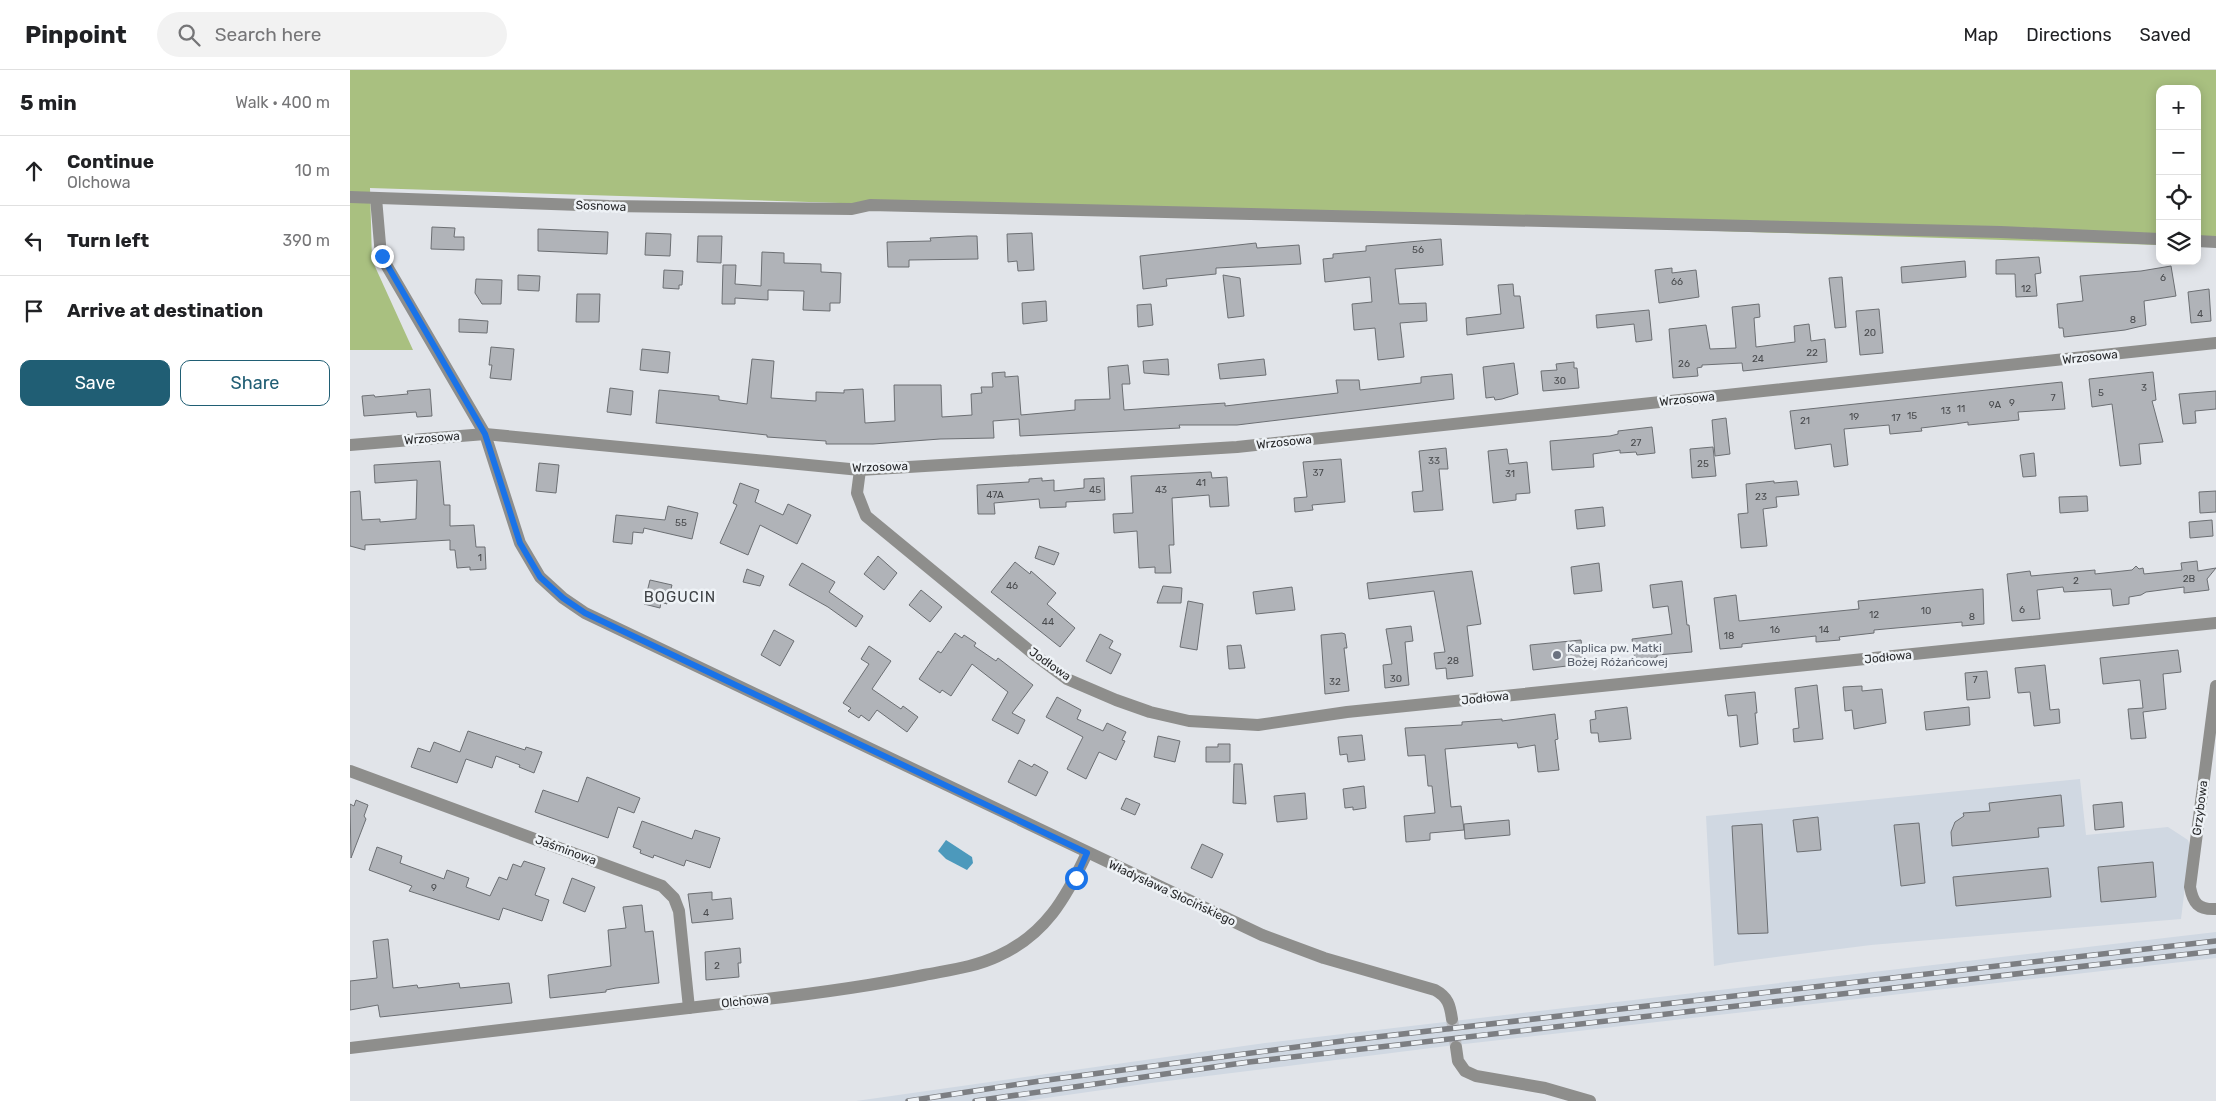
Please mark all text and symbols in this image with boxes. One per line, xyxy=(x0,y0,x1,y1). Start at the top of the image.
search box xyxy=(157,12,507,57)
text: Pinpoint xyxy=(25,21,127,49)
icon: search xyxy=(175,21,203,49)
text: Search here xyxy=(215,23,321,46)
text: Map xyxy=(1963,24,1998,46)
text: Directions xyxy=(2026,24,2112,46)
text: Saved xyxy=(2140,24,2191,46)
map controls xyxy=(2156,85,2201,265)
button: + xyxy=(2156,85,2201,130)
text: 5 min xyxy=(20,90,77,115)
text: Walk · 400 m xyxy=(235,93,330,112)
button: − xyxy=(2156,130,2201,175)
text: Continue xyxy=(67,150,154,173)
icon: ahead xyxy=(20,157,48,185)
text: 10 m xyxy=(295,161,330,180)
text: Olchowa xyxy=(67,173,131,192)
button: locate xyxy=(2156,175,2201,220)
street label: Sosnowa xyxy=(575,198,627,214)
button: layers xyxy=(2156,220,2201,265)
icon: left xyxy=(20,227,48,255)
text: Turn left xyxy=(67,229,149,252)
text: 390 m xyxy=(283,231,330,250)
house number: 56 xyxy=(1412,244,1424,256)
route end xyxy=(371,245,394,268)
house number: 6 xyxy=(2160,272,2166,284)
house number: 66 xyxy=(1671,276,1683,288)
house number: 12 xyxy=(2021,283,2031,295)
icon: arrive xyxy=(20,297,48,325)
text: Arrive at destination xyxy=(67,299,263,322)
house number: 4 xyxy=(2197,308,2203,320)
house number: 8 xyxy=(2130,314,2136,326)
house number: 20 xyxy=(1864,327,1876,339)
house number: 22 xyxy=(1806,347,1818,359)
street label: Wrzosowa xyxy=(2061,347,2119,367)
house number: 24 xyxy=(1752,353,1764,365)
house number: 26 xyxy=(1678,358,1690,370)
button: Save xyxy=(20,360,170,406)
button: Share xyxy=(180,360,330,406)
house number: 30 xyxy=(1554,375,1566,387)
house number: 3 xyxy=(2141,382,2147,394)
house number: 5 xyxy=(2098,387,2104,399)
street label: Wrzosowa xyxy=(1658,389,1716,409)
house number: 7 xyxy=(2050,392,2056,404)
house number: 9 xyxy=(2009,397,2015,409)
house number: 9A xyxy=(1989,399,2001,411)
house number: 11 xyxy=(1957,403,1965,415)
house number: 13 xyxy=(1941,405,1951,417)
house number: 15 xyxy=(1907,410,1917,422)
house number: 19 xyxy=(1849,411,1859,423)
house number: 17 xyxy=(1891,412,1901,424)
house number: 21 xyxy=(1800,415,1810,427)
street label: Wrzosowa xyxy=(404,429,460,447)
street label: Wrzosowa xyxy=(1255,432,1313,452)
house number: 27 xyxy=(1631,437,1642,449)
house number: 33 xyxy=(1428,455,1440,467)
house number: 25 xyxy=(1697,458,1709,470)
street label: Wrzosowa xyxy=(852,459,908,475)
house number: 37 xyxy=(1312,467,1324,479)
house number: 31 xyxy=(1505,468,1515,480)
house number: 41 xyxy=(1196,477,1206,489)
house number: 45 xyxy=(1089,484,1101,496)
house number: 43 xyxy=(1155,484,1167,496)
house number: 47A xyxy=(986,489,1004,501)
house number: 23 xyxy=(1755,491,1767,503)
house number: 55 xyxy=(675,517,687,529)
house number: 1 xyxy=(478,552,482,564)
house number: 2B xyxy=(2183,573,2196,585)
house number: 2 xyxy=(2073,575,2079,587)
house number: 46 xyxy=(1006,580,1018,592)
district label: BOGUCIN xyxy=(644,588,716,606)
house number: 6 xyxy=(2019,604,2025,616)
house number: 10 xyxy=(1921,605,1931,617)
house number: 12 xyxy=(1869,609,1879,621)
house number: 8 xyxy=(1969,611,1975,623)
house number: 44 xyxy=(1042,616,1054,628)
house number: 16 xyxy=(1770,624,1780,636)
house number: 14 xyxy=(1819,624,1829,636)
house number: 18 xyxy=(1724,630,1734,642)
place label: Kaplica pw. Matki Bożej Różańcowej xyxy=(1567,641,1668,669)
street label: Jodłowa xyxy=(1026,645,1074,683)
street label: Jodłowa xyxy=(1864,648,1912,666)
marker: Kaplica pw. Matki Bożej Różańcowej xyxy=(1551,649,1563,661)
house number: 28 xyxy=(1447,655,1459,667)
house number: 30 xyxy=(1390,673,1402,685)
house number: 7 xyxy=(1972,674,1978,686)
house number: 32 xyxy=(1329,676,1341,688)
street label: Jodłowa xyxy=(1461,689,1509,707)
street label: Grzybowa xyxy=(2190,780,2210,836)
street label: Jaśminowa xyxy=(534,832,598,868)
street label: Władysława Słocińskiego xyxy=(1106,857,1238,929)
route start xyxy=(1065,867,1088,890)
house number: 9 xyxy=(431,882,437,894)
house number: 4 xyxy=(703,907,709,919)
house number: 2 xyxy=(714,960,720,972)
street label: Olchowa xyxy=(721,992,769,1010)

